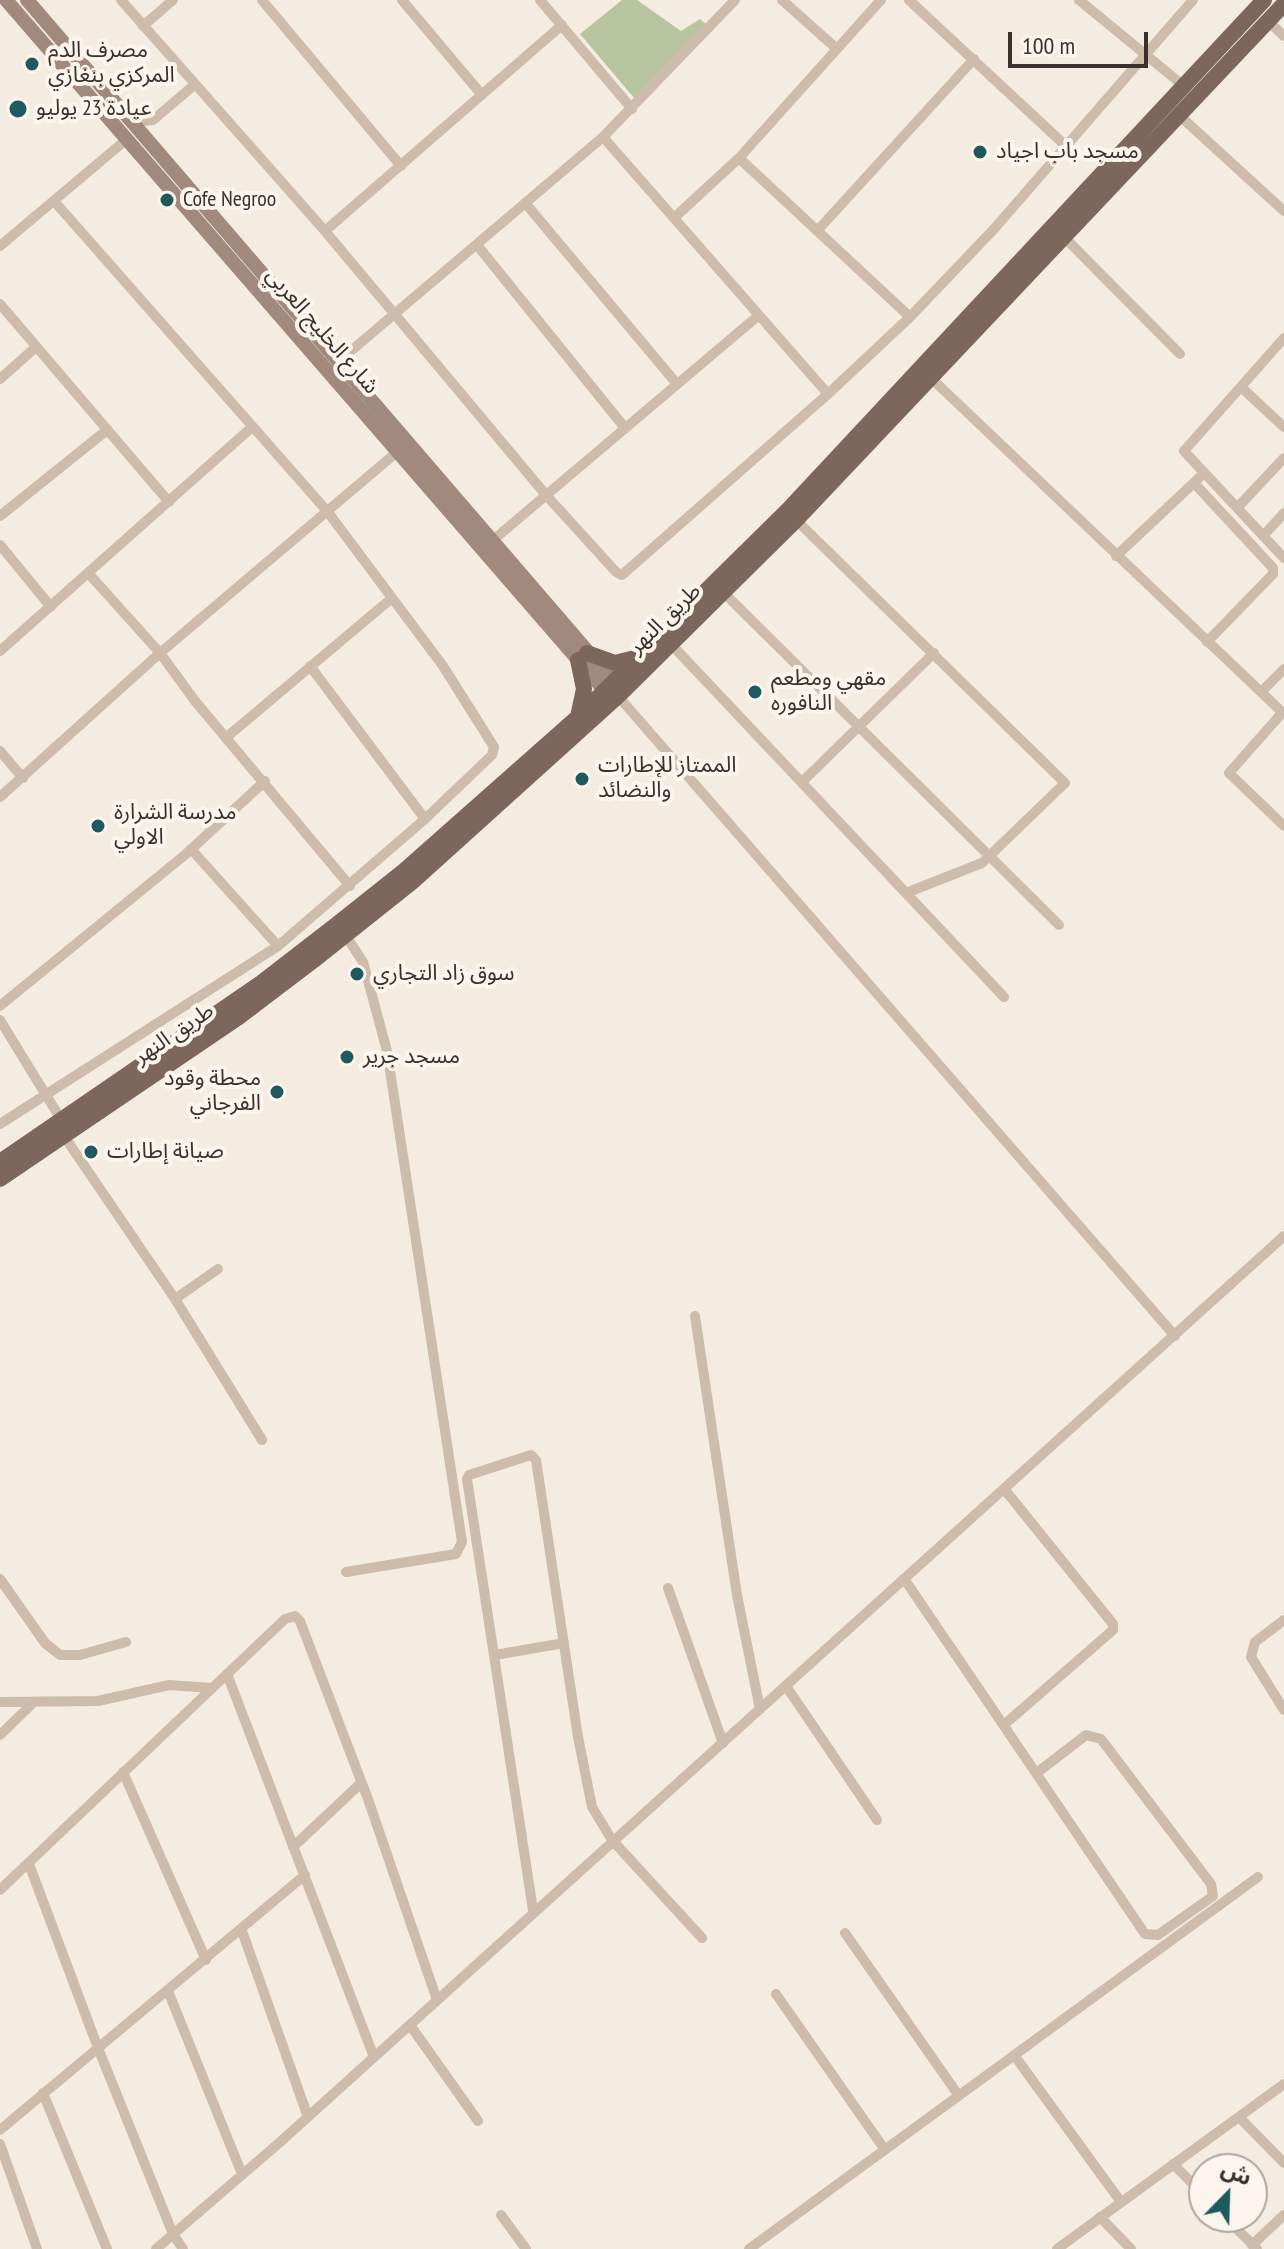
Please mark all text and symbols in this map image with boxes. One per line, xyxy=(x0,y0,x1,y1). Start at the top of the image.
scale bar xyxy=(1012,16,1152,66)
text: 100 m xyxy=(1022,30,1075,61)
place label: مصرف الدم المركزي بنغازي xyxy=(48,38,175,90)
marker: مصرف الدم المركزي بنغازي xyxy=(23,55,41,73)
place label: عيادة 23 يوليو xyxy=(36,96,151,122)
marker: عيادة 23 يوليو xyxy=(7,98,29,120)
place label: مسجد باب اجياد xyxy=(996,139,1139,165)
marker: مسجد باب اجياد xyxy=(971,143,989,161)
place label: Cofe Negroo xyxy=(183,187,276,213)
marker: Cofe Negroo xyxy=(158,191,176,209)
street label: شارع الخليج العربي xyxy=(260,262,384,400)
street label: طريق النهر xyxy=(623,578,707,660)
place label: مقهي ومطعم النافوره xyxy=(771,666,886,718)
marker: مقهي ومطعم النافوره xyxy=(746,683,764,701)
place label: الممتاز للإطارات والنضائد xyxy=(598,753,737,804)
marker: الممتاز للإطارات والنضائد xyxy=(573,770,591,788)
place label: مدرسة الشرارة الاولي xyxy=(114,800,236,852)
marker: مدرسة الشرارة الاولي xyxy=(89,817,107,835)
place label: سوق زاد التجاري xyxy=(373,961,515,987)
marker: سوق زاد التجاري xyxy=(348,965,366,983)
street label: طريق النهر xyxy=(129,998,219,1070)
place label: مسجد جرير xyxy=(363,1044,460,1070)
marker: مسجد جرير xyxy=(338,1048,356,1066)
place label: محطة وقود الفرجاني xyxy=(164,1066,261,1118)
marker: محطة وقود الفرجاني xyxy=(268,1083,286,1101)
place label: صيانة إطارات xyxy=(107,1139,224,1165)
marker: صيانة إطارات xyxy=(82,1143,100,1161)
north arrow xyxy=(1188,2153,1268,2233)
text: ش xyxy=(1217,2154,1256,2192)

